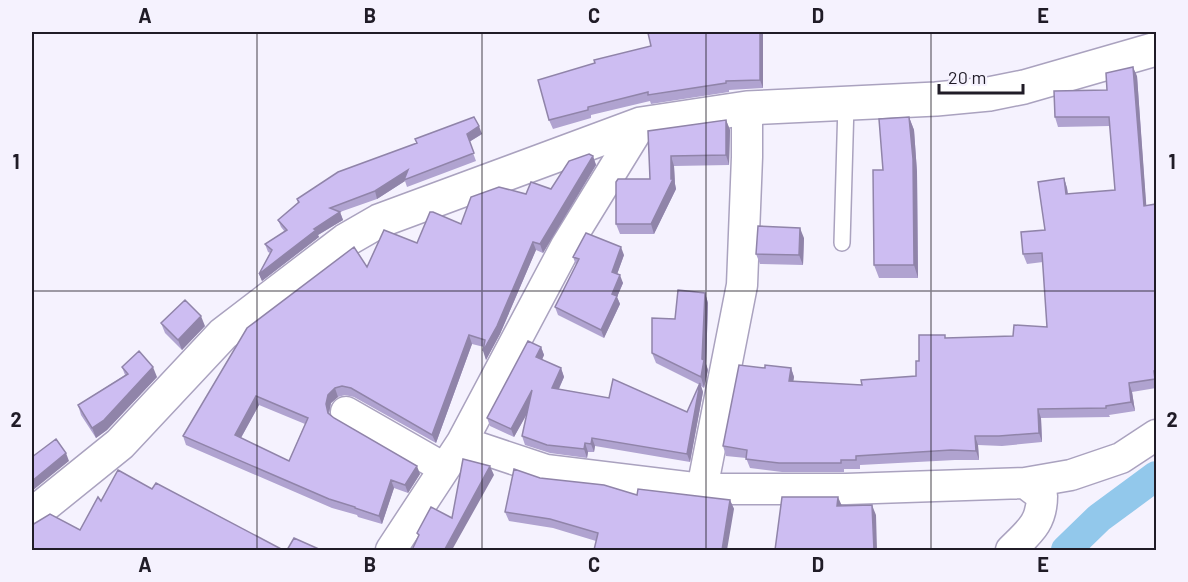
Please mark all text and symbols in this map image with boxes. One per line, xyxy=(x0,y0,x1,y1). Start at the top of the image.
text: A xyxy=(138,3,152,27)
text: B xyxy=(364,3,376,27)
text: C xyxy=(588,3,600,27)
text: D xyxy=(812,3,824,27)
text: E xyxy=(1037,3,1049,27)
scale bar xyxy=(939,57,1023,95)
text: 20 m xyxy=(948,66,986,88)
text: 1 xyxy=(12,149,20,173)
text: 1 xyxy=(1168,149,1176,173)
text: 2 xyxy=(10,407,22,431)
text: 2 xyxy=(1166,407,1178,431)
text: A xyxy=(138,552,152,576)
text: B xyxy=(364,552,376,576)
text: C xyxy=(588,552,600,576)
text: D xyxy=(812,552,824,576)
text: E xyxy=(1037,552,1049,576)

